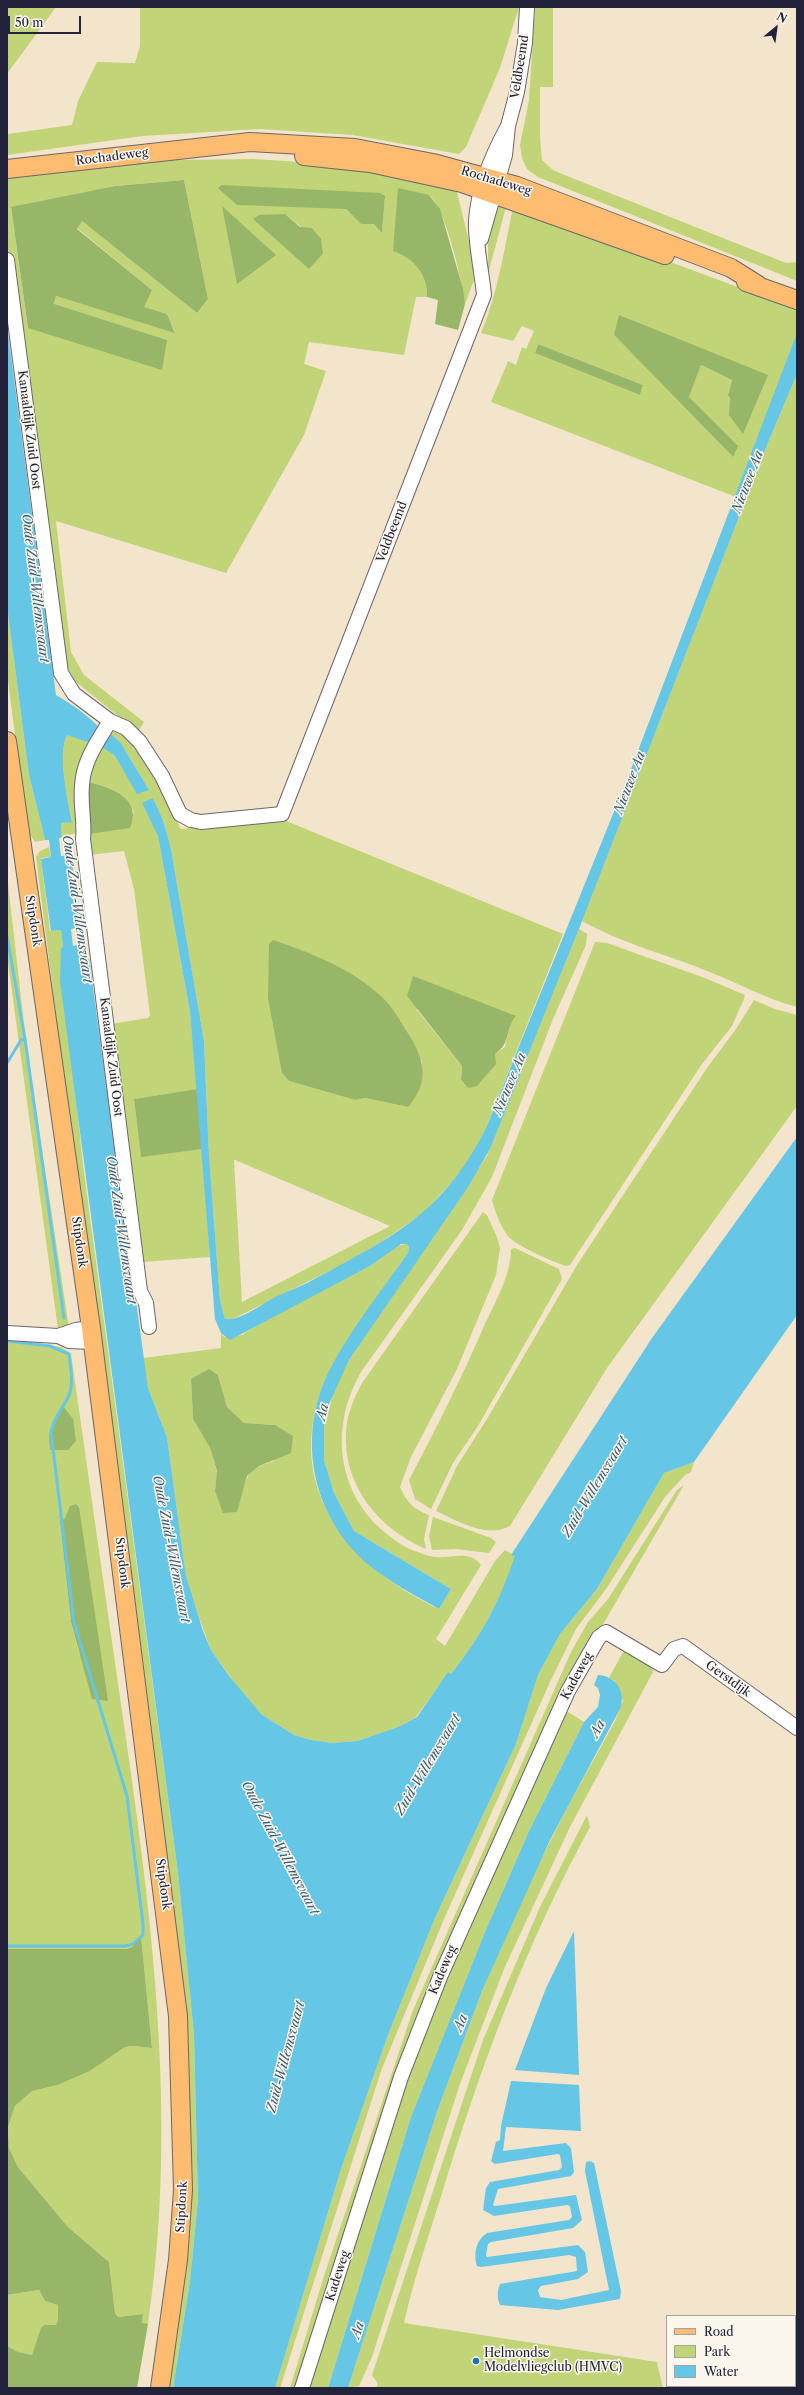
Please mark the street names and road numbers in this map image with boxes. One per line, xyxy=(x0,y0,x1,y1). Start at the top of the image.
street label: Veldbeemd xyxy=(508,34,532,100)
street label: Rochadeweg xyxy=(75,145,149,169)
street label: Rochadeweg xyxy=(459,163,533,199)
street label: Kanaaldijk Zuid Oost xyxy=(15,369,43,491)
street label: Veldbeemd xyxy=(374,499,410,565)
street label: Stipdonk xyxy=(22,894,44,948)
street label: Kanaaldijk Zuid Oost xyxy=(97,996,125,1118)
street label: Stipdonk xyxy=(68,1215,90,1269)
street label: Stipdonk xyxy=(112,1537,132,1589)
street label: Kadeweg xyxy=(558,1650,596,1702)
street label: Gerstdijk xyxy=(703,1658,753,1700)
street label: Stipdonk xyxy=(152,1857,174,1911)
street label: Kadeweg xyxy=(426,1943,460,1997)
street label: Stipdonk xyxy=(173,2181,191,2233)
street label: Kadeweg xyxy=(323,2249,353,2303)

